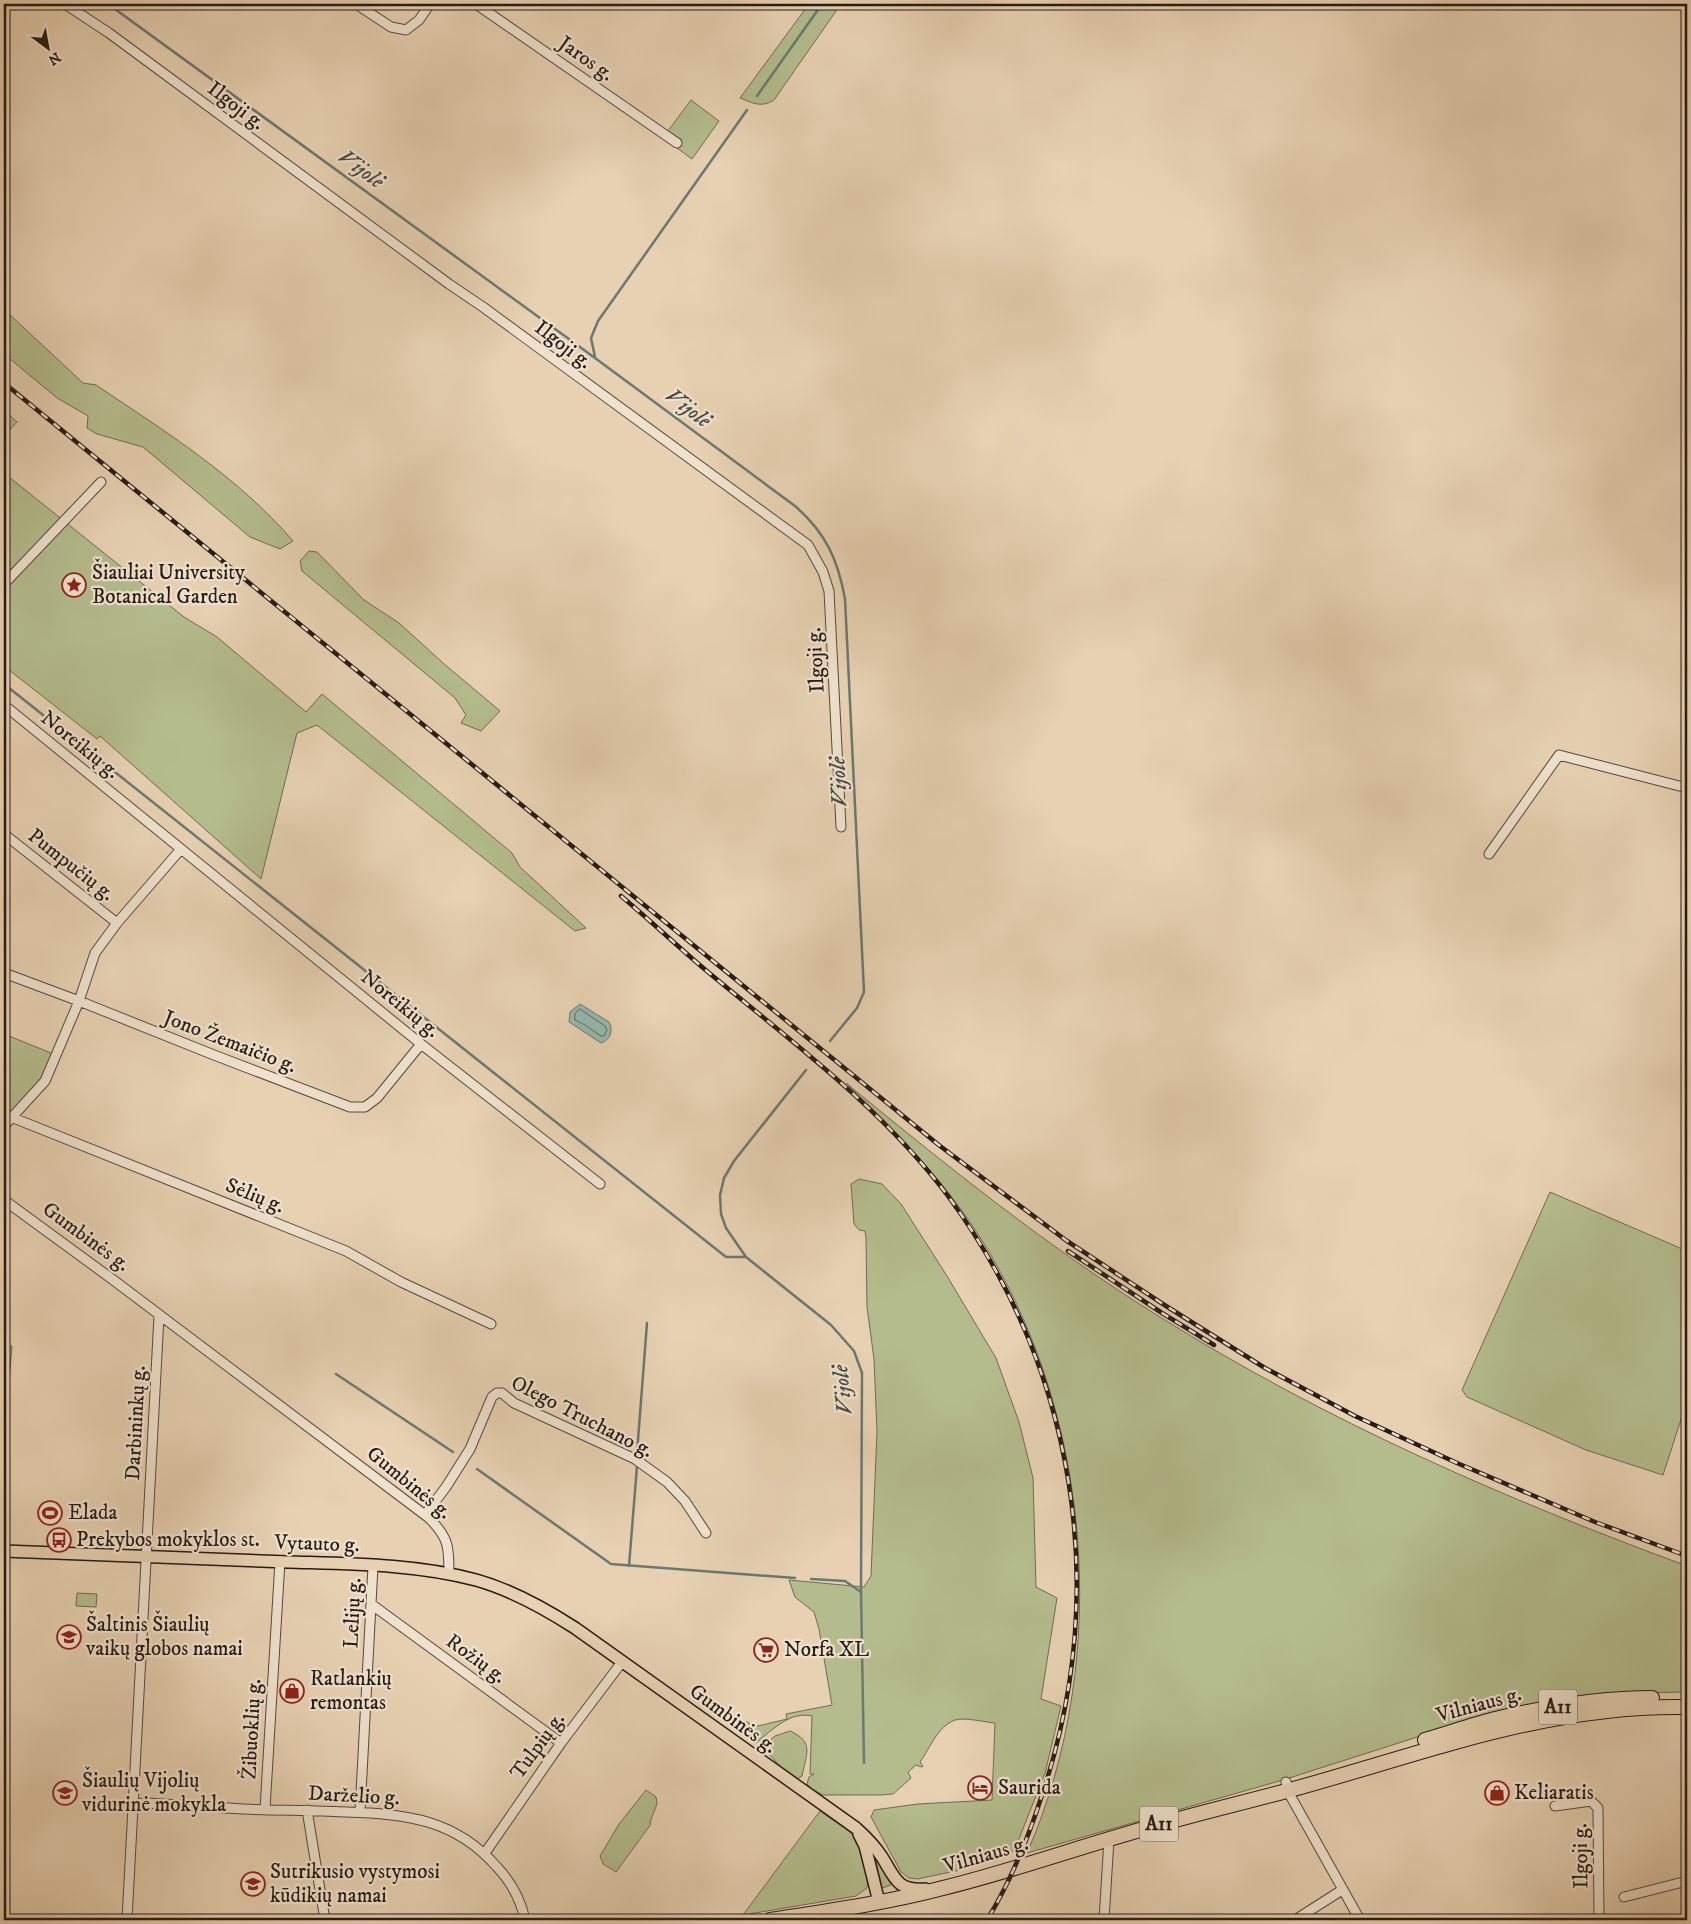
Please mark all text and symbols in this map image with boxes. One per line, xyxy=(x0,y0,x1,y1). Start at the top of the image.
north arrow xyxy=(22,22,72,72)
street label: Jaros g. xyxy=(552,30,619,87)
text: N xyxy=(44,47,64,69)
street label: Ilgoji g. xyxy=(202,76,270,136)
water label: Vijolė xyxy=(333,143,391,196)
street label: Ilgoji g. xyxy=(529,315,597,375)
water label: Vijolė xyxy=(660,382,717,435)
place label: Šiauliai University Botanical Garden xyxy=(92,558,246,610)
place icon: Šiauliai University Botanical Garden xyxy=(61,572,87,598)
street label: Ilgoji g. xyxy=(801,627,831,693)
street label: Noreikių g. xyxy=(35,705,125,785)
water label: Vijolė xyxy=(824,755,854,808)
street label: Pumpučių g. xyxy=(22,823,120,907)
street label: Noreikių g. xyxy=(355,964,445,1044)
street label: Jono Žemaičio g. xyxy=(158,1002,301,1079)
street label: Sėlių g. xyxy=(222,1172,288,1220)
street label: Gumbinės g. xyxy=(37,1196,135,1278)
water label: Vijolė xyxy=(827,1362,859,1416)
street label: Darbininkų g. xyxy=(120,1365,152,1481)
street label: Olego Truchano g. xyxy=(507,1370,657,1464)
street label: Gumbinės g. xyxy=(361,1441,457,1525)
sports icon: Elada xyxy=(37,1500,63,1526)
place label: Elada xyxy=(68,1500,118,1526)
bus stop icon: Prekybos mokyklos st. xyxy=(46,1527,72,1553)
place label: Prekybos mokyklos st. xyxy=(76,1527,260,1553)
street label: Vytauto g. xyxy=(273,1529,360,1558)
street label: Lelijų g. xyxy=(338,1577,368,1649)
place label: Šaltinis Šiaulių vaikų globos namai xyxy=(85,1610,243,1662)
school or university icon: Šaltinis Šiaulių vaikų globos namai xyxy=(56,1624,82,1650)
street label: Rožių g. xyxy=(441,1628,511,1690)
supermarket icon: Norfa XL xyxy=(753,1637,779,1663)
place label: Norfa XL xyxy=(784,1637,869,1663)
place label: Ratlankių remontas xyxy=(310,1666,392,1716)
street label: Žibuoklių g. xyxy=(234,1678,268,1780)
shop icon: Ratlankių remontas xyxy=(279,1678,305,1704)
street label: Gumbinės g. xyxy=(684,1678,782,1760)
street label: Vilniaus g. xyxy=(1433,1681,1524,1729)
road number: A11 xyxy=(1539,1690,1577,1724)
street label: Tulpių g. xyxy=(505,1707,571,1785)
place label: Šiaulių Vijolių vidurinė mokykla xyxy=(81,1766,226,1818)
hotel icon: Saurida xyxy=(967,1775,993,1801)
place label: Saurida xyxy=(998,1775,1061,1801)
school or university icon: Šiaulių Vijolių vidurinė mokykla xyxy=(52,1780,78,1806)
shop icon: Keliaratis xyxy=(1484,1780,1510,1806)
place label: Keliaratis xyxy=(1514,1780,1594,1806)
street label: Darželio g. xyxy=(307,1781,401,1811)
road number: A11 xyxy=(1140,1806,1178,1842)
street label: Ilgoji g. xyxy=(1567,1823,1595,1889)
street label: Vilniaus g. xyxy=(940,1831,1031,1880)
place label: Sutrikusio vystymosi kūdikių namai xyxy=(270,1859,440,1909)
school or university icon: Sutrikusio vystymosi kūdikių namai xyxy=(240,1871,266,1897)

